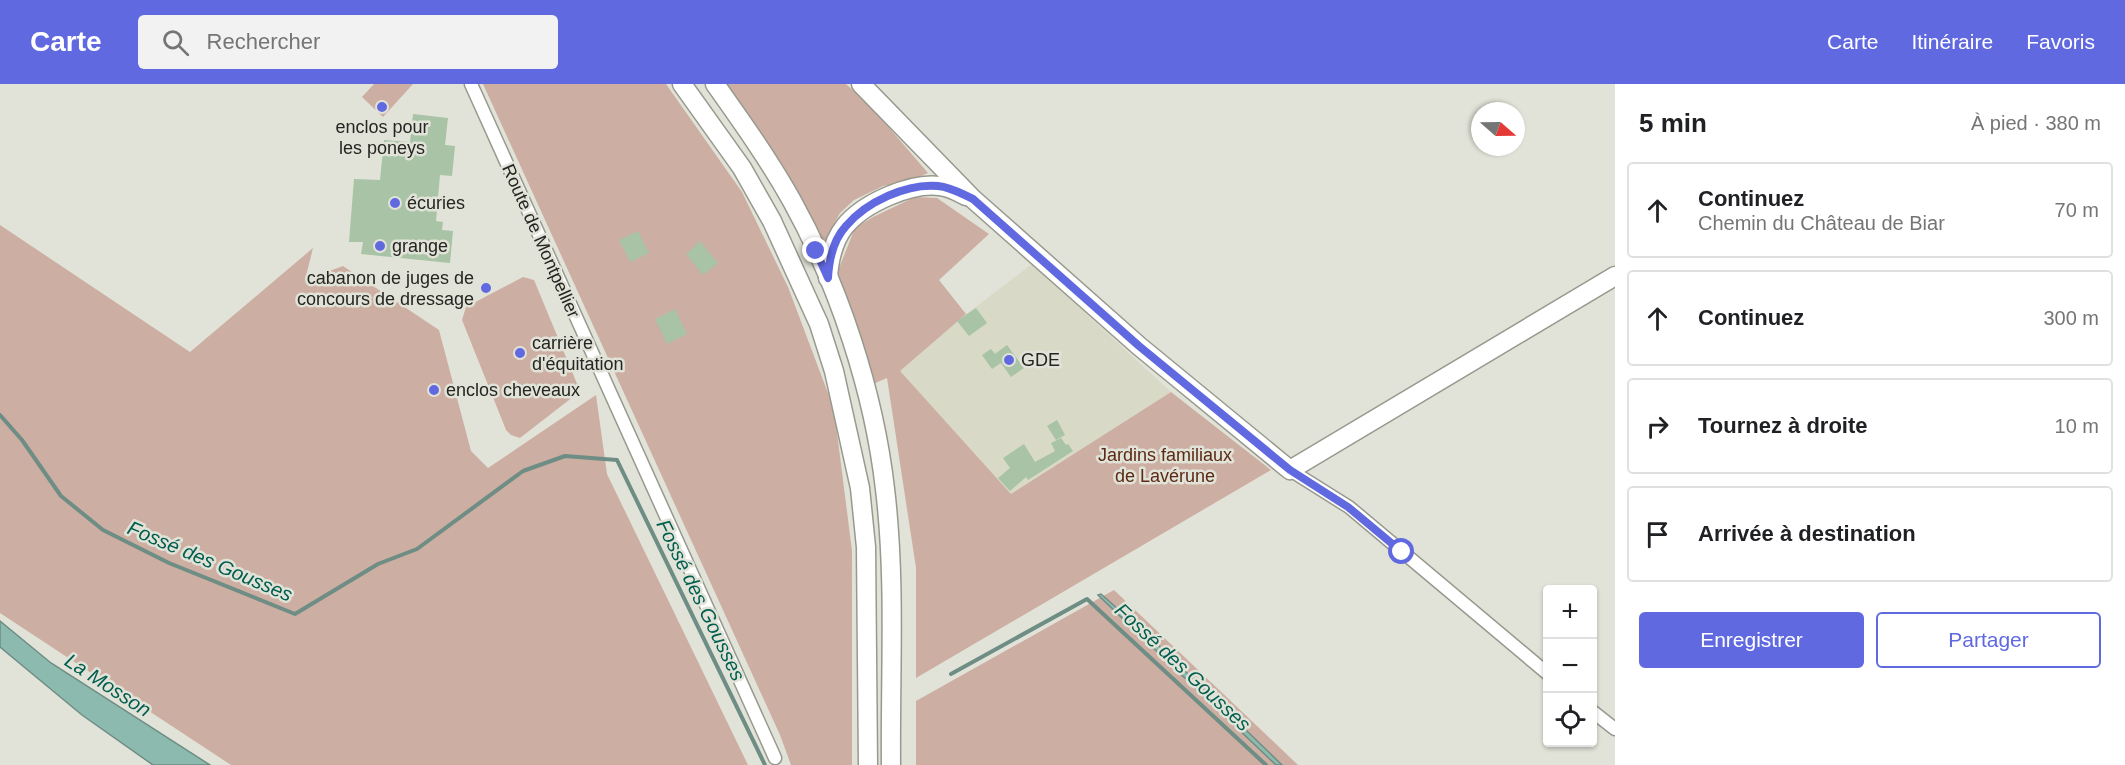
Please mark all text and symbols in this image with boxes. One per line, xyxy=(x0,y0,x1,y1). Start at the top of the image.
search box xyxy=(138,15,558,69)
text: Carte xyxy=(30,26,102,57)
icon: search xyxy=(159,26,192,59)
text: Rechercher xyxy=(207,29,320,54)
text: Carte xyxy=(1827,30,1878,53)
text: Itinéraire xyxy=(1911,30,1993,53)
text: Favoris xyxy=(2026,30,2095,53)
marker: enclos pour les poneys xyxy=(375,100,389,114)
north arrow xyxy=(1471,102,1525,156)
text: 5 min xyxy=(1639,108,1707,138)
text: À pied · 380 m xyxy=(1971,112,2101,134)
place label: enclos pour les poneys xyxy=(335,117,429,158)
street label: Route de Montpellier xyxy=(498,161,584,321)
text: Continuez xyxy=(1698,186,1804,211)
place label: écuries xyxy=(407,193,465,213)
icon: ahead xyxy=(1641,194,1674,227)
marker: écuries xyxy=(388,196,402,210)
text: 70 m xyxy=(2055,199,2099,221)
text: Chemin du Château de Biar xyxy=(1698,212,1945,234)
place label: grange xyxy=(392,236,448,256)
route end xyxy=(802,237,828,263)
marker: grange xyxy=(373,239,387,253)
place label: cabanon de juges de concours de dressage xyxy=(297,268,474,309)
marker: cabanon de juges de concours de dressage xyxy=(479,281,493,295)
icon: ahead xyxy=(1641,302,1674,335)
text: Continuez xyxy=(1698,305,1804,330)
text: 300 m xyxy=(2043,307,2099,329)
place label: carrière d'équitation xyxy=(532,333,624,374)
marker: carrière d'équitation xyxy=(513,346,527,360)
place label: GDE xyxy=(1021,350,1060,370)
marker: GDE xyxy=(1002,353,1016,367)
place label: enclos cheveaux xyxy=(446,380,580,400)
marker: enclos cheveaux xyxy=(427,383,441,397)
icon: right xyxy=(1641,410,1674,443)
text: Tournez à droite xyxy=(1698,413,1868,438)
text: 10 m xyxy=(2055,415,2099,437)
park label: Jardins familiaux de Lavérune xyxy=(1098,445,1232,486)
water label: Fossé des Gousses xyxy=(124,516,296,606)
water label: Fossé des Gousses xyxy=(652,516,750,684)
icon: arrive xyxy=(1641,518,1674,551)
text: Arrivée à destination xyxy=(1698,521,1916,546)
route start xyxy=(1388,538,1414,564)
map controls xyxy=(1543,585,1597,747)
button: + xyxy=(1543,585,1597,639)
water label: Fossé des Gousses xyxy=(1111,599,1255,735)
button: Enregistrer xyxy=(1639,612,1864,668)
button: Partager xyxy=(1876,612,2101,668)
button: − xyxy=(1543,639,1597,693)
water label: La Mosson xyxy=(61,649,155,721)
button: locate xyxy=(1543,693,1597,747)

